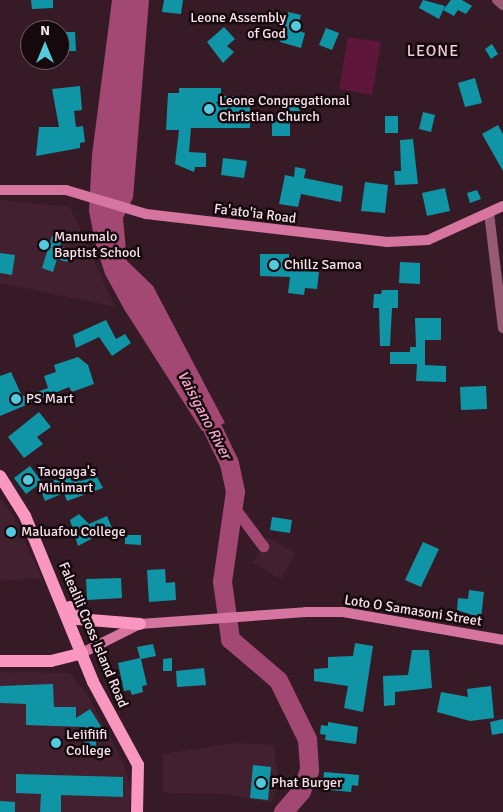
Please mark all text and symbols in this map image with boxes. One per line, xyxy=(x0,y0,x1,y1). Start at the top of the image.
place label: Leone Assembly of God xyxy=(190,10,286,42)
north arrow xyxy=(20,20,70,70)
marker: Leone Assembly of God xyxy=(290,20,302,32)
text: N xyxy=(40,22,50,39)
district label: LEONE xyxy=(406,41,460,61)
place label: Leone Congregational Christian Church xyxy=(219,93,350,125)
marker: Leone Congregational Christian Church xyxy=(203,103,215,115)
street label: Fa'ato'ia Road xyxy=(213,201,297,227)
place label: Manumalo Baptist School xyxy=(54,229,141,262)
marker: Manumalo Baptist School xyxy=(38,239,50,251)
place label: Chillz Samoa xyxy=(284,257,362,273)
marker: Chillz Samoa xyxy=(268,259,280,271)
water label: Vaisigano River xyxy=(173,368,235,462)
place label: PS Mart xyxy=(26,391,74,407)
marker: PS Mart xyxy=(10,393,22,405)
place label: Taogaga's Minimart xyxy=(38,464,96,497)
marker: Taogaga's Minimart xyxy=(22,474,34,486)
place label: Maluafou College xyxy=(21,524,126,540)
marker: Maluafou College xyxy=(5,526,17,538)
street label: Falealili Cross Island Road xyxy=(55,560,131,710)
street label: Loto O Samasoni Street xyxy=(343,592,483,630)
place label: Leiifiifi College xyxy=(66,727,111,760)
marker: Leiifiifi College xyxy=(50,737,62,749)
place label: Phat Burger xyxy=(271,775,342,791)
marker: Phat Burger xyxy=(255,777,267,789)

